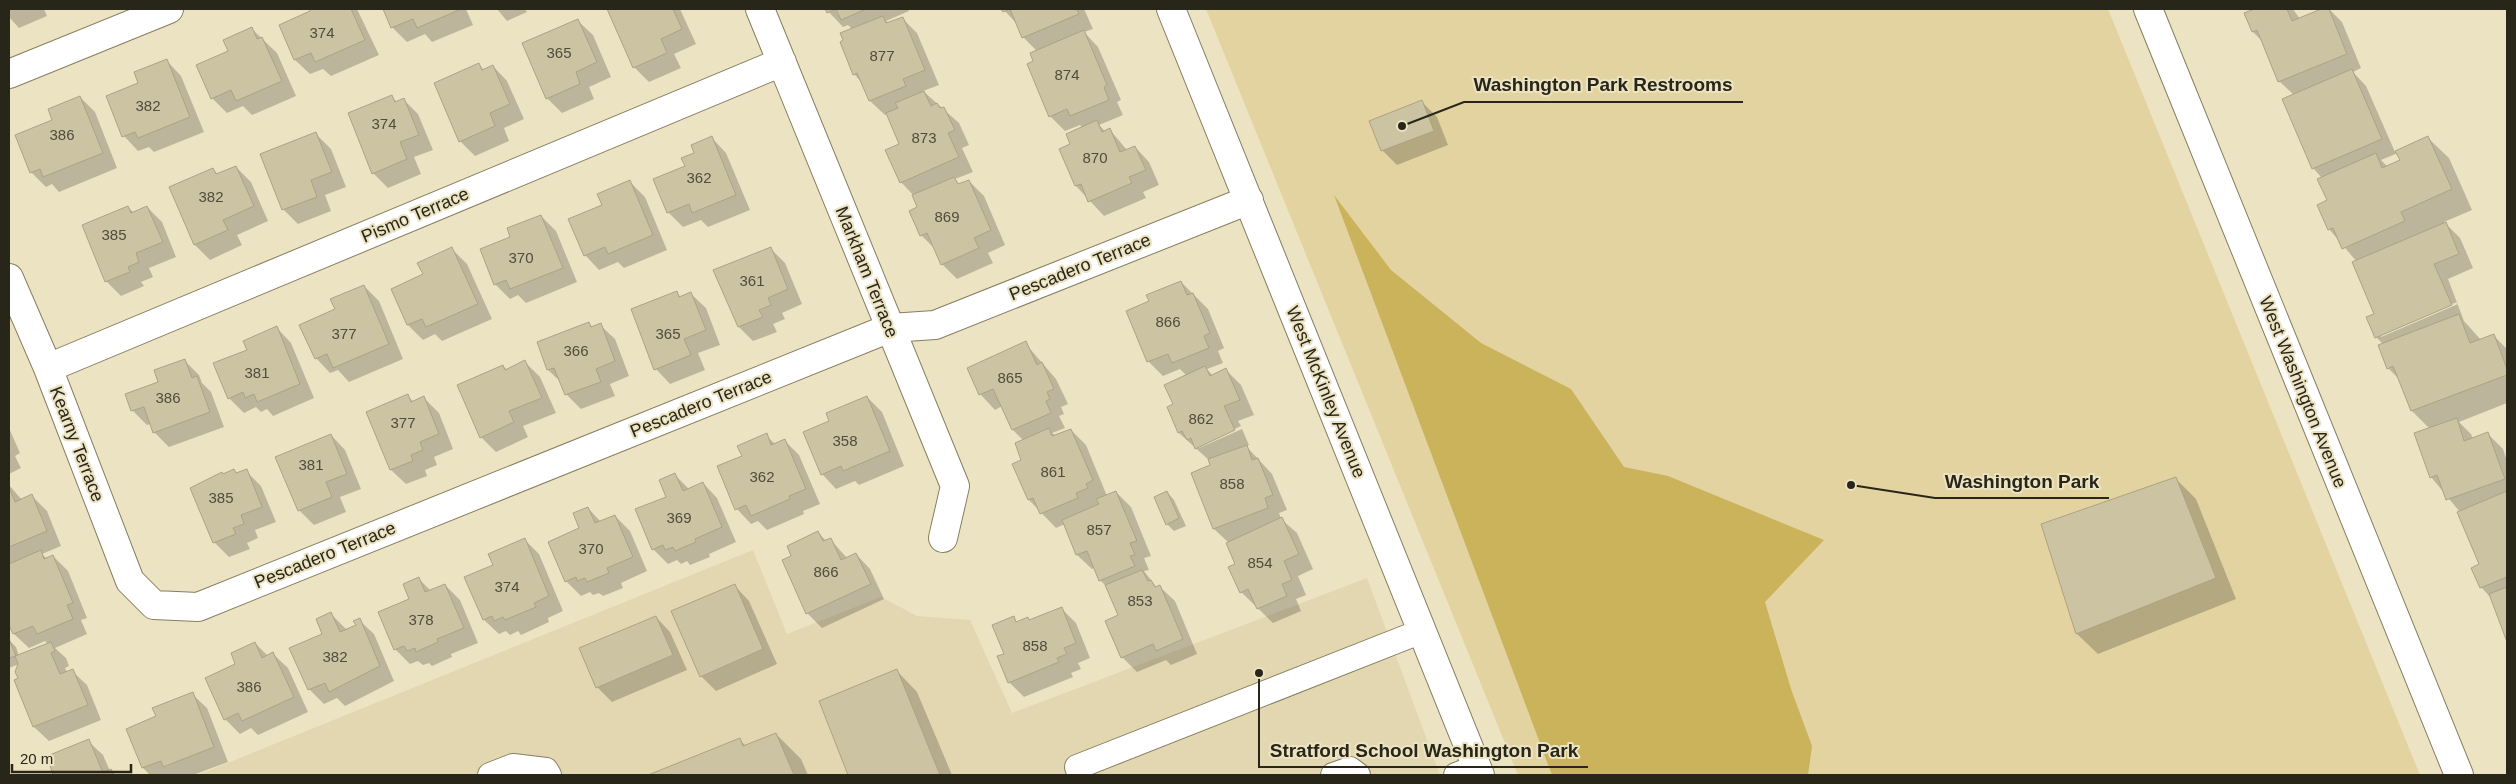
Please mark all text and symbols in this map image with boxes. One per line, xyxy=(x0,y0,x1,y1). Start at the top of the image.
house number: 374 xyxy=(309,24,335,41)
house number: 365 xyxy=(546,44,572,61)
house number: 877 xyxy=(869,47,895,64)
house number: 874 xyxy=(1054,66,1080,83)
callout: Washington Park Restrooms xyxy=(1464,68,1743,102)
text: Washington Park Restrooms xyxy=(1473,74,1733,95)
house number: 382 xyxy=(135,97,161,114)
house number: 374 xyxy=(371,115,397,132)
house number: 386 xyxy=(49,126,75,143)
house number: 873 xyxy=(911,129,937,146)
house number: 870 xyxy=(1082,149,1108,166)
house number: 362 xyxy=(686,169,712,186)
street label: Pismo Terrace xyxy=(358,183,472,247)
house number: 382 xyxy=(198,188,224,205)
street label: Markham Terrace xyxy=(832,203,902,341)
house number: 869 xyxy=(934,208,960,225)
house number: 385 xyxy=(101,226,127,243)
street label: Pescadero Terrace xyxy=(1006,229,1154,305)
house number: 370 xyxy=(508,249,534,266)
house number: 361 xyxy=(739,272,765,289)
street label: West Washington Avenue xyxy=(2255,293,2351,491)
street label: West McKinley Avenue xyxy=(1282,303,1370,481)
house number: 866 xyxy=(1155,313,1181,330)
house number: 377 xyxy=(331,325,357,342)
house number: 365 xyxy=(655,325,681,342)
house number: 366 xyxy=(563,342,589,359)
house number: 381 xyxy=(244,364,270,381)
street label: Pescadero Terrace xyxy=(627,366,775,442)
house number: 865 xyxy=(997,369,1023,386)
street label: Kearny Terrace xyxy=(46,384,108,504)
house number: 386 xyxy=(155,389,181,406)
house number: 862 xyxy=(1188,410,1214,427)
house number: 377 xyxy=(390,414,416,431)
house number: 358 xyxy=(832,432,858,449)
house number: 381 xyxy=(298,456,324,473)
house number: 861 xyxy=(1040,463,1066,480)
callout: Washington Park xyxy=(1935,464,2109,498)
house number: 362 xyxy=(749,468,775,485)
text: Washington Park xyxy=(1945,471,2100,492)
house number: 858 xyxy=(1219,475,1245,492)
house number: 385 xyxy=(208,489,234,506)
house number: 369 xyxy=(666,509,692,526)
street label: Pescadero Terrace xyxy=(251,517,399,593)
house number: 857 xyxy=(1086,521,1112,538)
house number: 370 xyxy=(578,540,604,557)
house number: 854 xyxy=(1247,554,1273,571)
house number: 866 xyxy=(813,563,839,580)
house number: 374 xyxy=(494,578,520,595)
house number: 853 xyxy=(1127,592,1153,609)
house number: 378 xyxy=(408,611,434,628)
house number: 858 xyxy=(1022,637,1048,654)
house number: 382 xyxy=(322,648,348,665)
house number: 386 xyxy=(236,678,262,695)
callout: Stratford School Washington Park xyxy=(1259,733,1588,767)
text: Stratford School Washington Park xyxy=(1270,740,1579,761)
scale bar xyxy=(12,742,131,774)
text: 20 m xyxy=(20,750,53,767)

